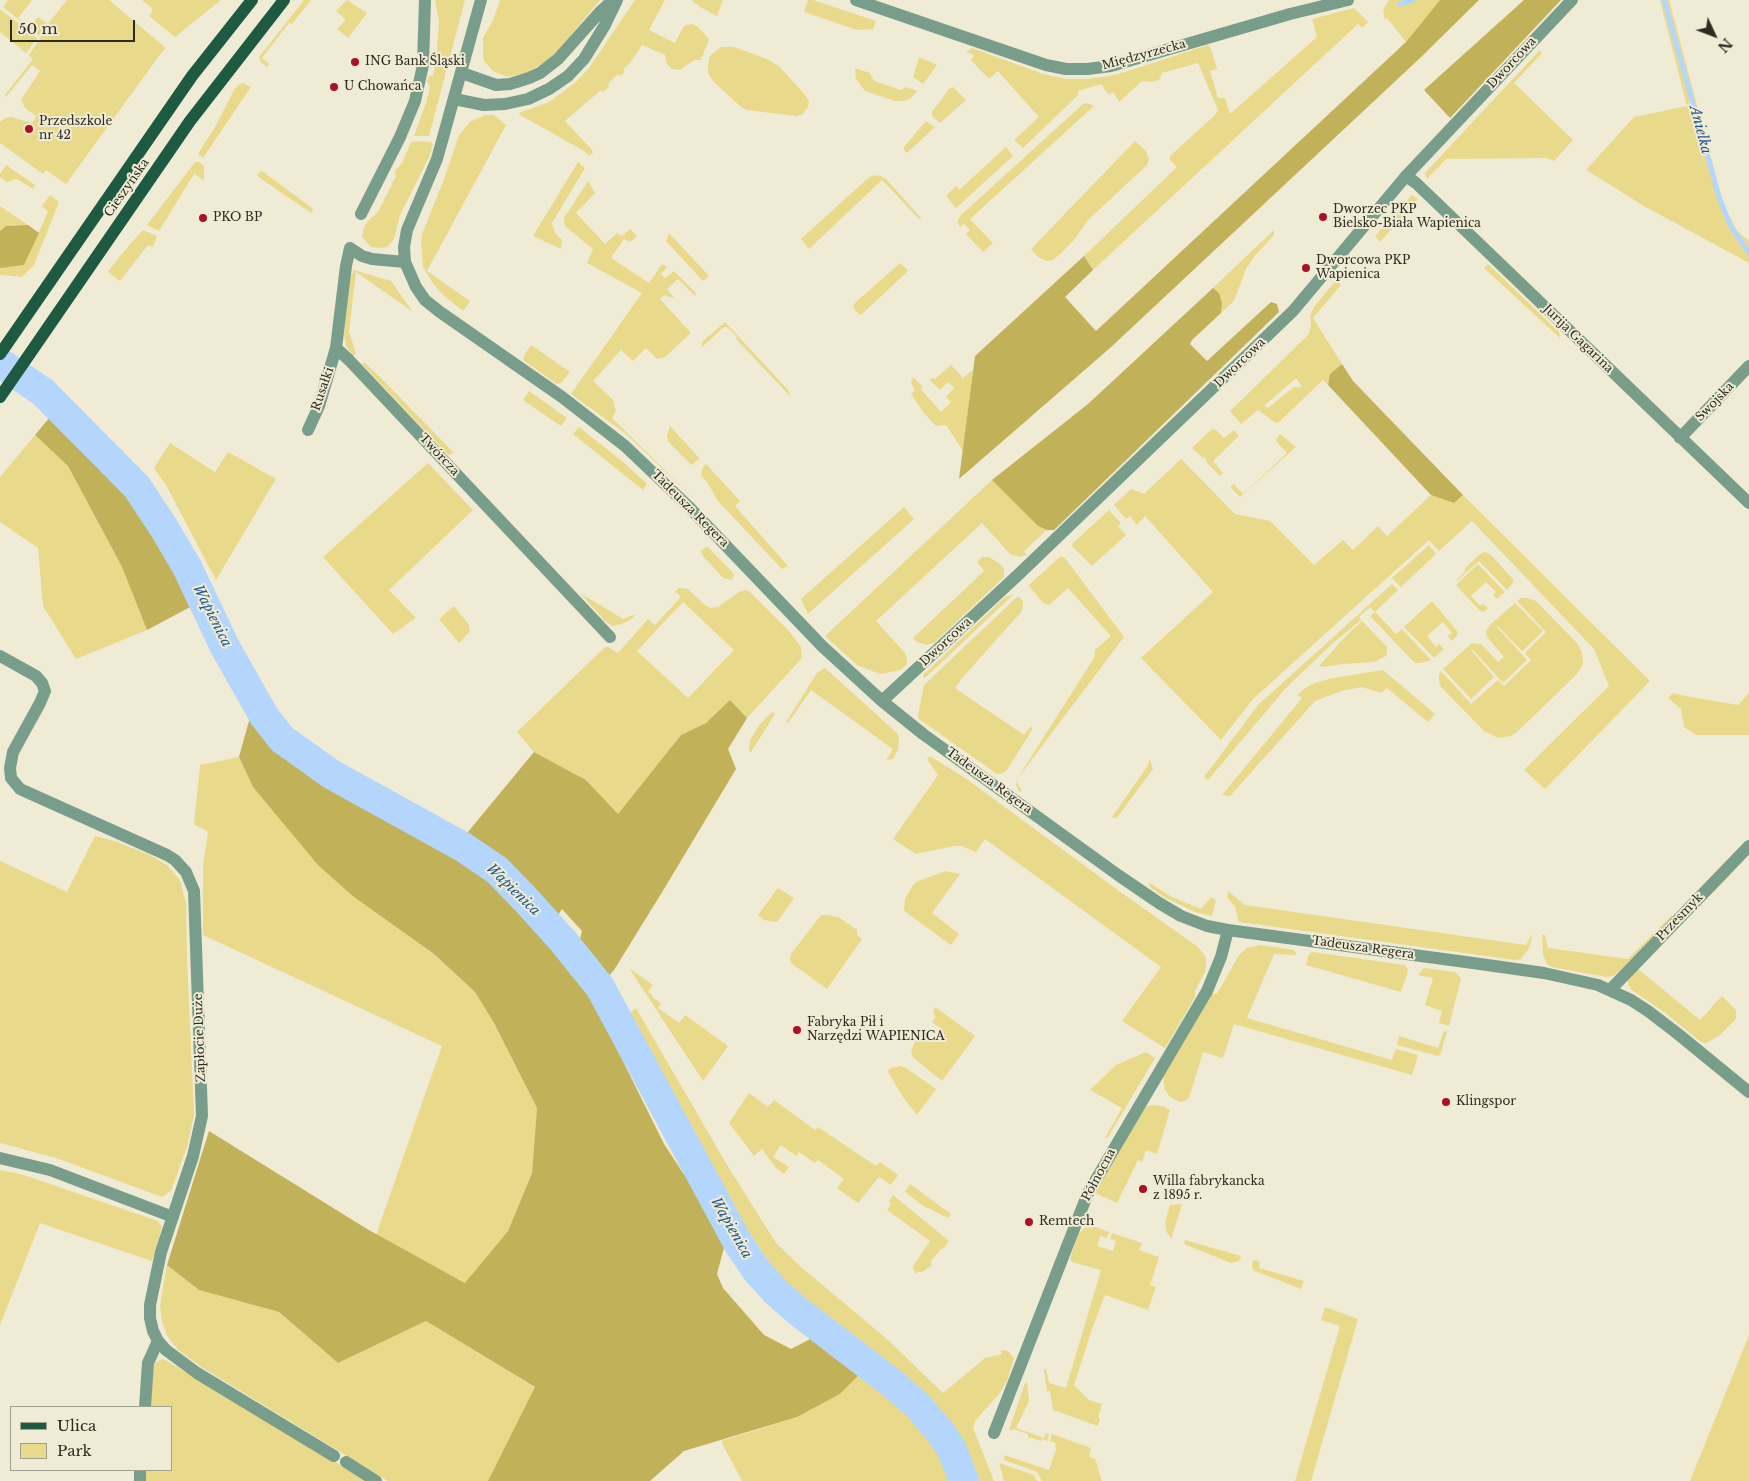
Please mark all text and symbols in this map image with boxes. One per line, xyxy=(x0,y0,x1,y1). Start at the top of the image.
scale bar xyxy=(12,10,138,42)
north arrow xyxy=(1689,10,1739,60)
text: 50 m xyxy=(18,19,58,38)
street label: Dworcowa xyxy=(1485,34,1539,92)
text: N xyxy=(1714,34,1736,56)
street label: Międzyrzecka xyxy=(1100,37,1188,73)
place label: ING Bank Śląski xyxy=(365,55,465,69)
marker: ING Bank Śląski xyxy=(349,56,361,68)
place label: U Chowańca xyxy=(344,80,421,94)
marker: U Chowańca xyxy=(328,81,340,93)
water label: Anielka xyxy=(1685,104,1715,156)
place label: Przedszkole nr 42 xyxy=(39,115,112,143)
marker: Przedszkole nr 42 xyxy=(23,123,35,135)
street label: Cieszyńska xyxy=(102,156,152,220)
place label: Dworzec PKP Bielsko-Biała Wapienica xyxy=(1333,203,1481,231)
place label: PKO BP xyxy=(213,211,262,225)
marker: Dworzec PKP Bielsko-Biała Wapienica xyxy=(1317,211,1329,223)
marker: PKO BP xyxy=(197,212,209,224)
place label: Dworcowa PKP Wapienica xyxy=(1316,254,1410,282)
marker: Dworcowa PKP Wapienica xyxy=(1300,262,1312,274)
street label: Jurija Gagarina xyxy=(1540,302,1616,376)
street label: Dworcowa xyxy=(1212,335,1268,391)
street label: Rusałki xyxy=(309,365,337,413)
street label: Swojska xyxy=(1693,380,1737,424)
street label: Twórcza xyxy=(416,431,462,479)
street label: Tadeusza Regera xyxy=(649,468,731,550)
water label: Wapienica xyxy=(189,582,235,650)
street label: Dworcowa xyxy=(917,615,975,669)
street label: Tadeusza Regera xyxy=(943,745,1035,817)
water label: Wapienica xyxy=(483,860,543,920)
street label: Przesmyk xyxy=(1654,890,1706,944)
street label: Tadeusza Regera xyxy=(1311,934,1415,962)
street label: Zapłocie Duże xyxy=(191,993,209,1083)
place label: Fabryka Pił i Narzędzi WAPIENICA xyxy=(807,1016,945,1044)
marker: Fabryka Pił i Narzędzi WAPIENICA xyxy=(791,1024,803,1036)
place label: Klingspor xyxy=(1456,1095,1516,1109)
marker: Klingspor xyxy=(1440,1096,1452,1108)
street label: Północna xyxy=(1079,1146,1119,1204)
place label: Willa fabrykancka z 1895 r. xyxy=(1153,1175,1265,1203)
marker: Willa fabrykancka z 1895 r. xyxy=(1137,1183,1149,1195)
water label: Wapienica xyxy=(707,1194,755,1262)
place label: Remtech xyxy=(1039,1215,1094,1229)
marker: Remtech xyxy=(1023,1216,1035,1228)
legend xyxy=(10,1406,172,1471)
text: Ulica xyxy=(57,1416,96,1435)
text: Park xyxy=(57,1441,92,1460)

